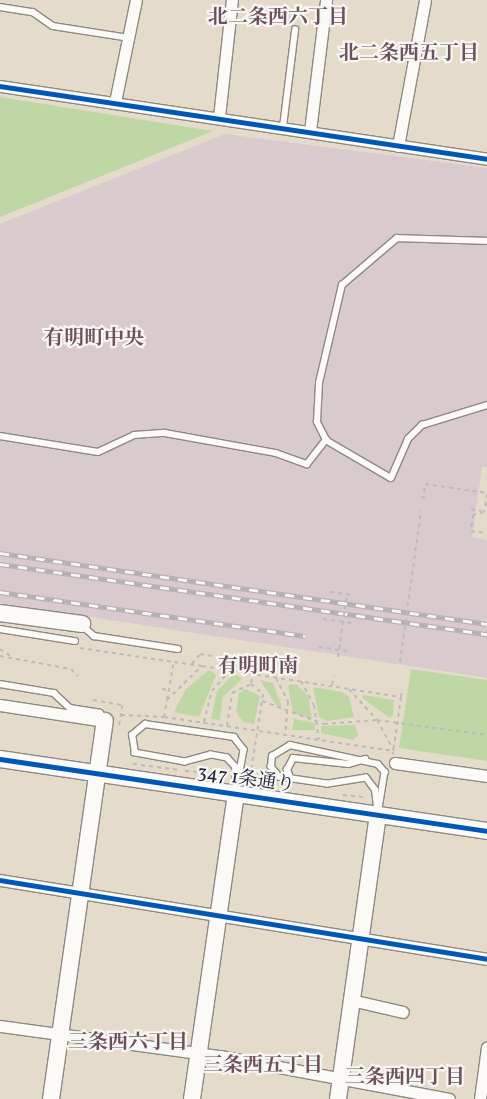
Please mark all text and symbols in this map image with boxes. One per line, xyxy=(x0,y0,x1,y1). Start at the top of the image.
district label: 北二条西六丁目 xyxy=(208,6,348,30)
district label: 北二条西五丁目 xyxy=(339,42,479,66)
district label: 有明町中央 xyxy=(44,327,144,351)
district label: 有明町南 xyxy=(218,655,298,679)
street label: 347 1条通り xyxy=(196,762,296,798)
district label: 三条西六丁目 xyxy=(68,1031,188,1055)
district label: 三条西五丁目 xyxy=(203,1054,323,1078)
district label: 三条西四丁目 xyxy=(345,1066,465,1090)

